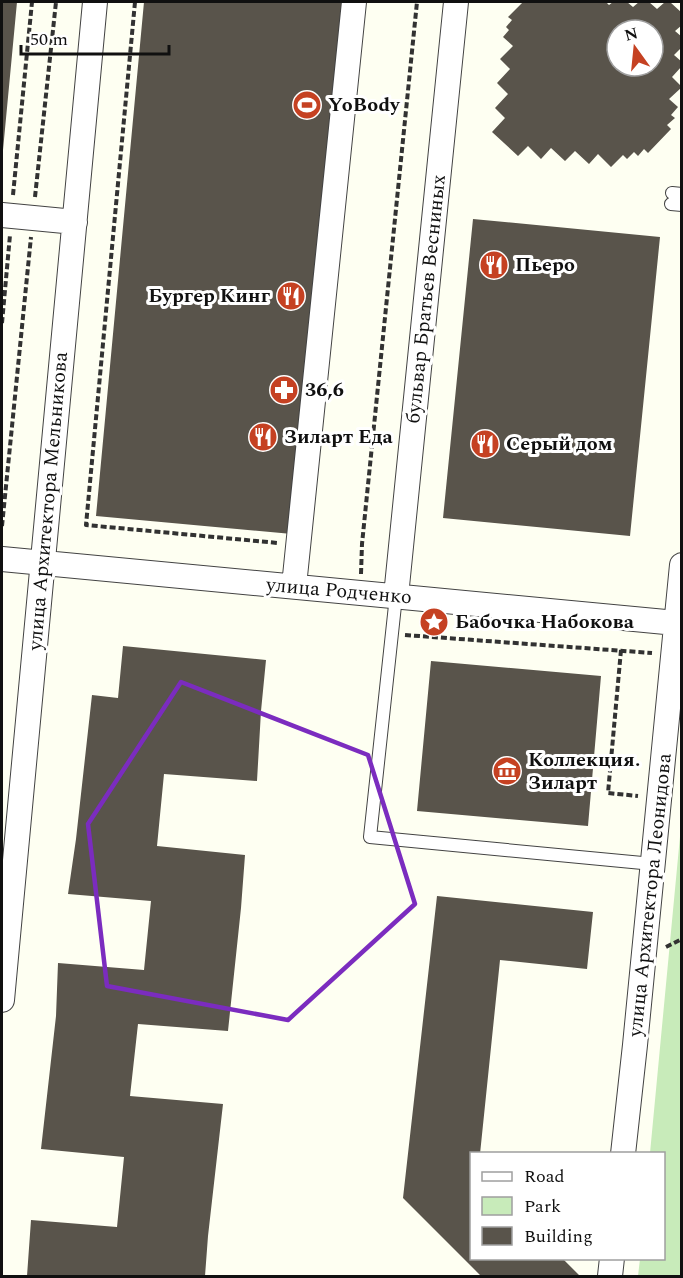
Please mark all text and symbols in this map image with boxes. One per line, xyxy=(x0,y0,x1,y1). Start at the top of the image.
scale bar xyxy=(21,18,170,56)
north arrow xyxy=(605,18,665,78)
text: N xyxy=(622,21,641,48)
text: 50 m xyxy=(30,26,68,53)
sports icon: YoBody xyxy=(291,89,323,121)
place label: YoBody xyxy=(328,90,401,120)
street label: бульвар Братьев Весниных xyxy=(398,173,454,425)
restaurant icon: Пьеро xyxy=(478,249,510,281)
place label: Пьеро xyxy=(515,250,575,280)
restaurant icon: Бургер Кинг xyxy=(275,280,307,312)
place label: Бургер Кинг xyxy=(148,281,270,311)
street label: улица Архитектора Мельникова xyxy=(20,350,76,653)
pharmacy icon: 36,6 xyxy=(268,374,300,406)
place label: 36,6 xyxy=(305,375,344,405)
restaurant icon: Зиларт Еда xyxy=(247,421,279,453)
place label: Зиларт Еда xyxy=(284,422,393,452)
restaurant icon: Серый дом xyxy=(469,428,501,460)
place label: Серый дом xyxy=(506,429,613,459)
street label: улица Родченко xyxy=(264,570,413,612)
place icon: Бабочка Набокова xyxy=(418,606,450,638)
place label: Бабочка Набокова xyxy=(455,607,635,637)
place label: Коллекция. Зиларт xyxy=(528,745,640,798)
street label: улица Архитектора Леонидова xyxy=(620,751,680,1039)
museum icon: Коллекция. Зиларт xyxy=(491,755,523,787)
legend xyxy=(470,1152,665,1260)
text: Road xyxy=(524,1163,565,1190)
text: Park xyxy=(524,1193,561,1220)
text: Building xyxy=(524,1223,593,1250)

